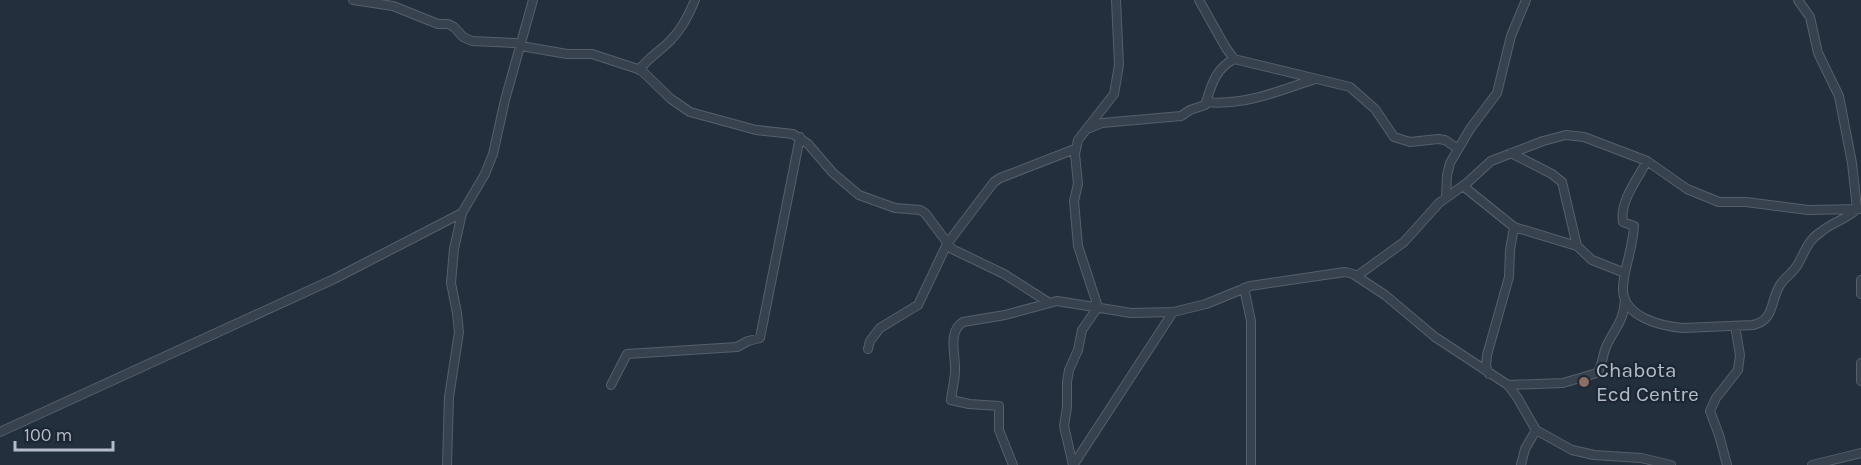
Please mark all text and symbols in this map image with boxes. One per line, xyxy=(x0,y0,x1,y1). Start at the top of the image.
place label: Chabota Ecd Centre xyxy=(1596,358,1699,406)
marker: Chabota Ecd Centre xyxy=(1577,375,1591,389)
scale bar xyxy=(15,414,112,452)
text: 100 m xyxy=(24,424,72,446)

